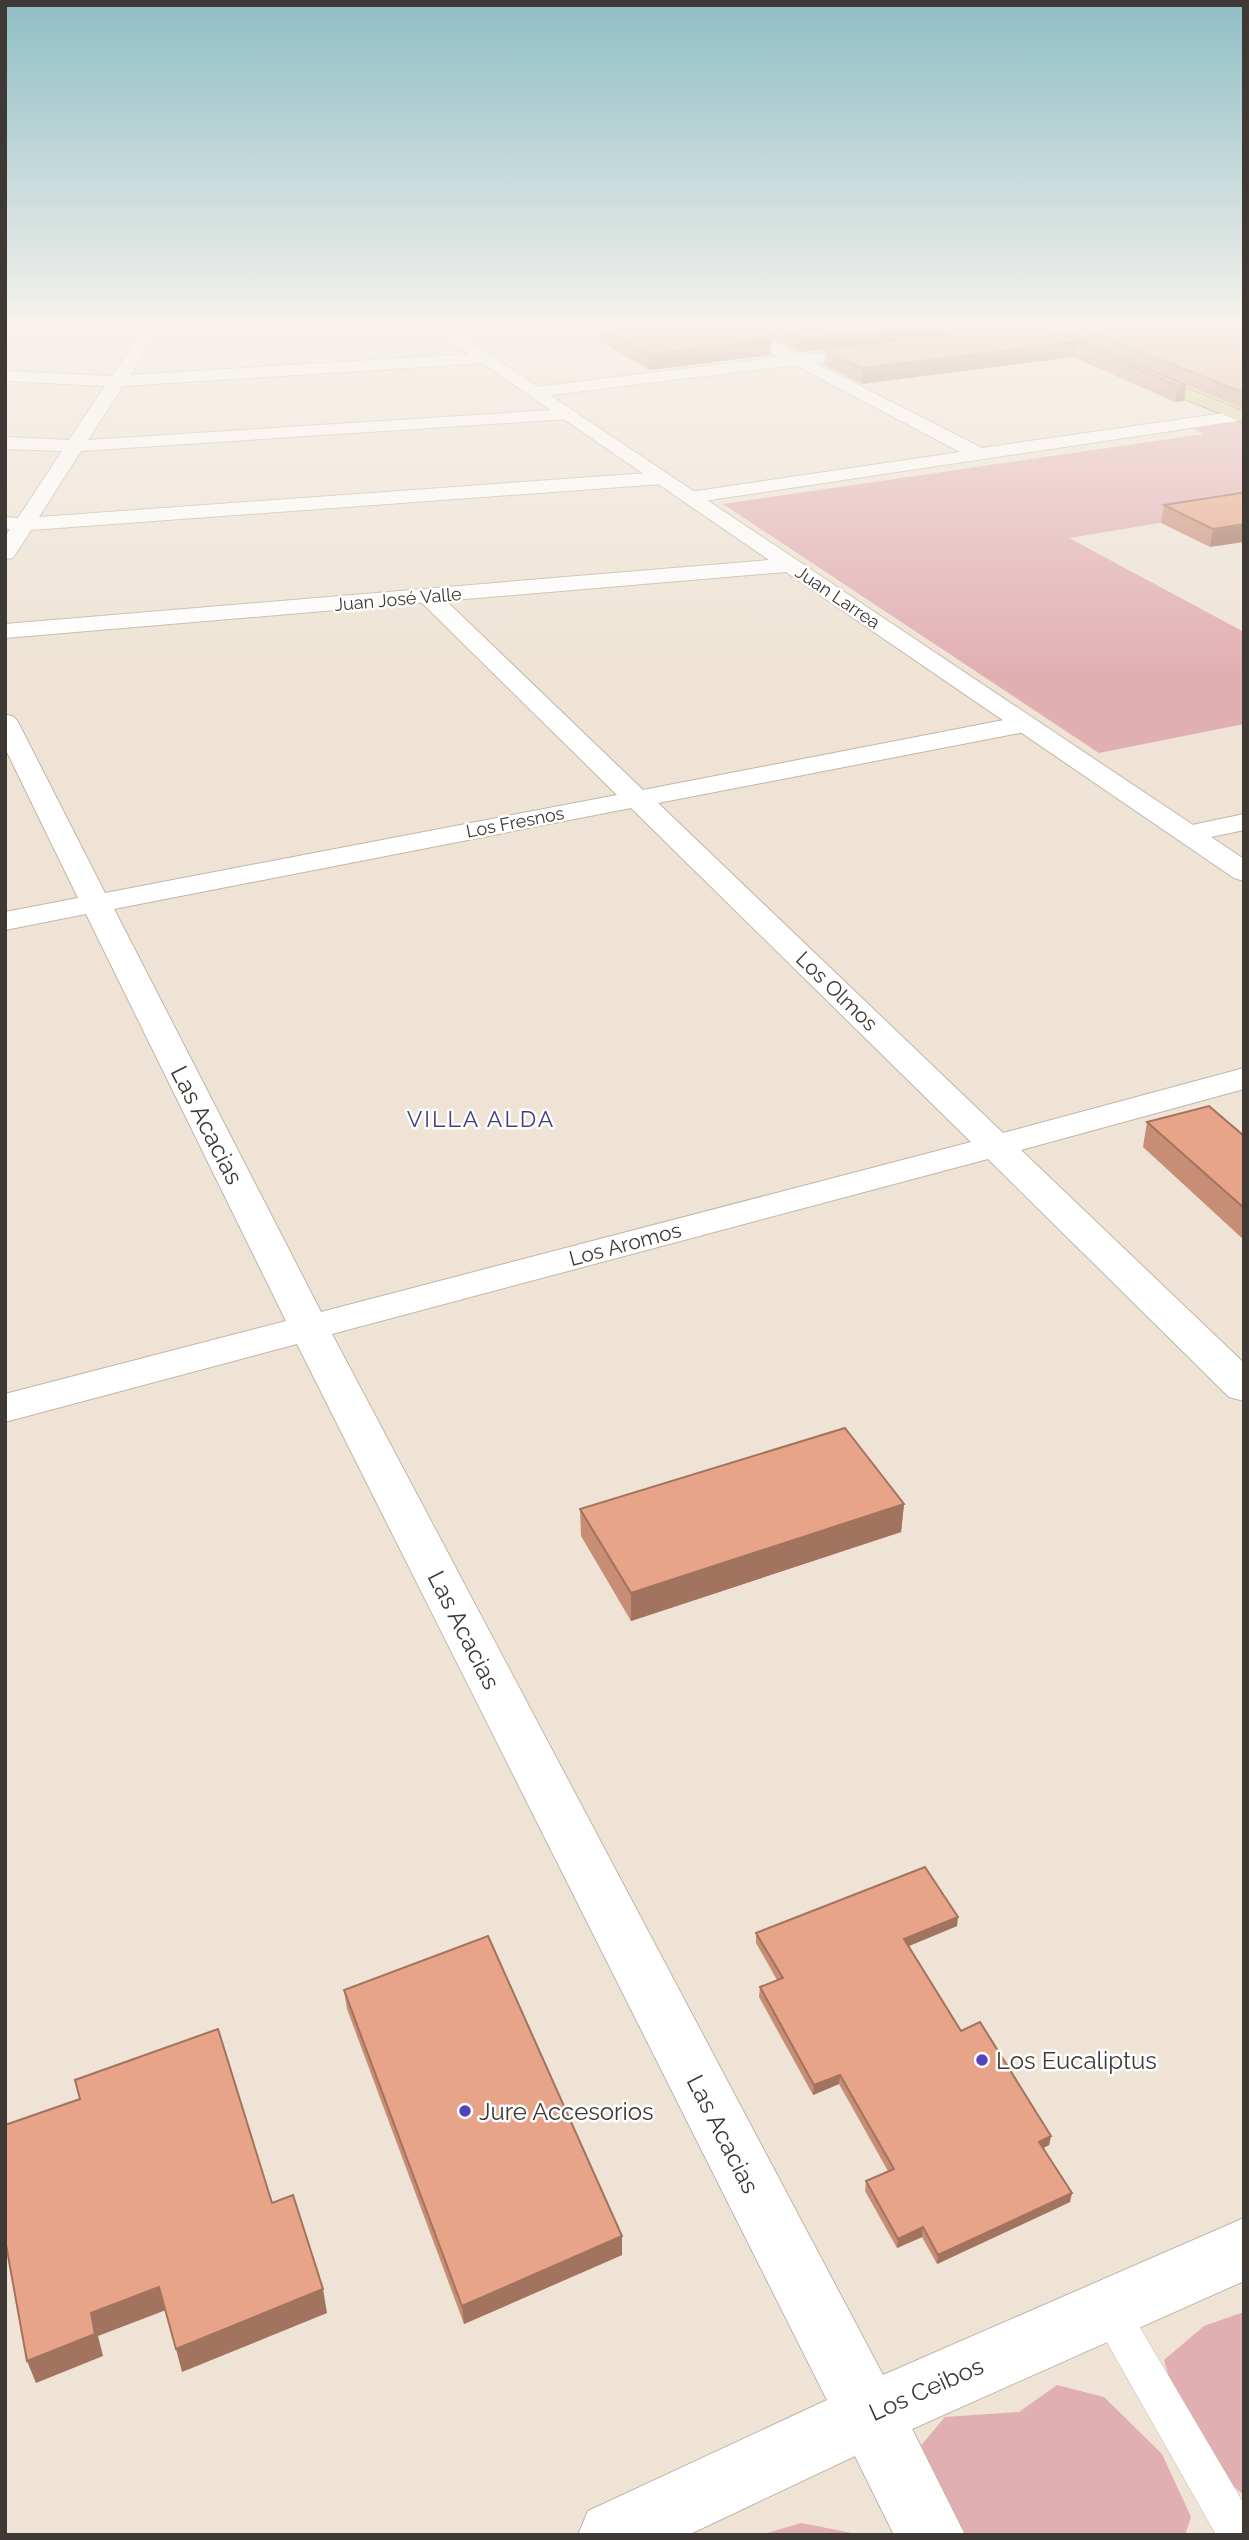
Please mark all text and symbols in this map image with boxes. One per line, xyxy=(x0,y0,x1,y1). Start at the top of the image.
street label: Juan Larrea xyxy=(792,561,884,633)
street label: Juan José Valle xyxy=(334,583,463,615)
street label: Los Fresnos xyxy=(464,802,566,842)
street label: Los Olmos xyxy=(791,946,883,1036)
street label: Las Acacias xyxy=(165,1061,249,1189)
district label: VILLA ALDA xyxy=(407,1105,555,1132)
street label: Los Aromos xyxy=(566,1217,684,1271)
street label: Las Acacias xyxy=(422,1566,506,1694)
place label: Los Eucaliptus xyxy=(996,2046,1157,2075)
marker: Los Eucaliptus xyxy=(974,2052,990,2068)
street label: Las Acacias xyxy=(681,2070,765,2198)
place label: Jure Accesorios xyxy=(479,2097,654,2126)
marker: Jure Accesorios xyxy=(457,2103,473,2119)
street label: Los Ceibos xyxy=(864,2351,988,2427)

